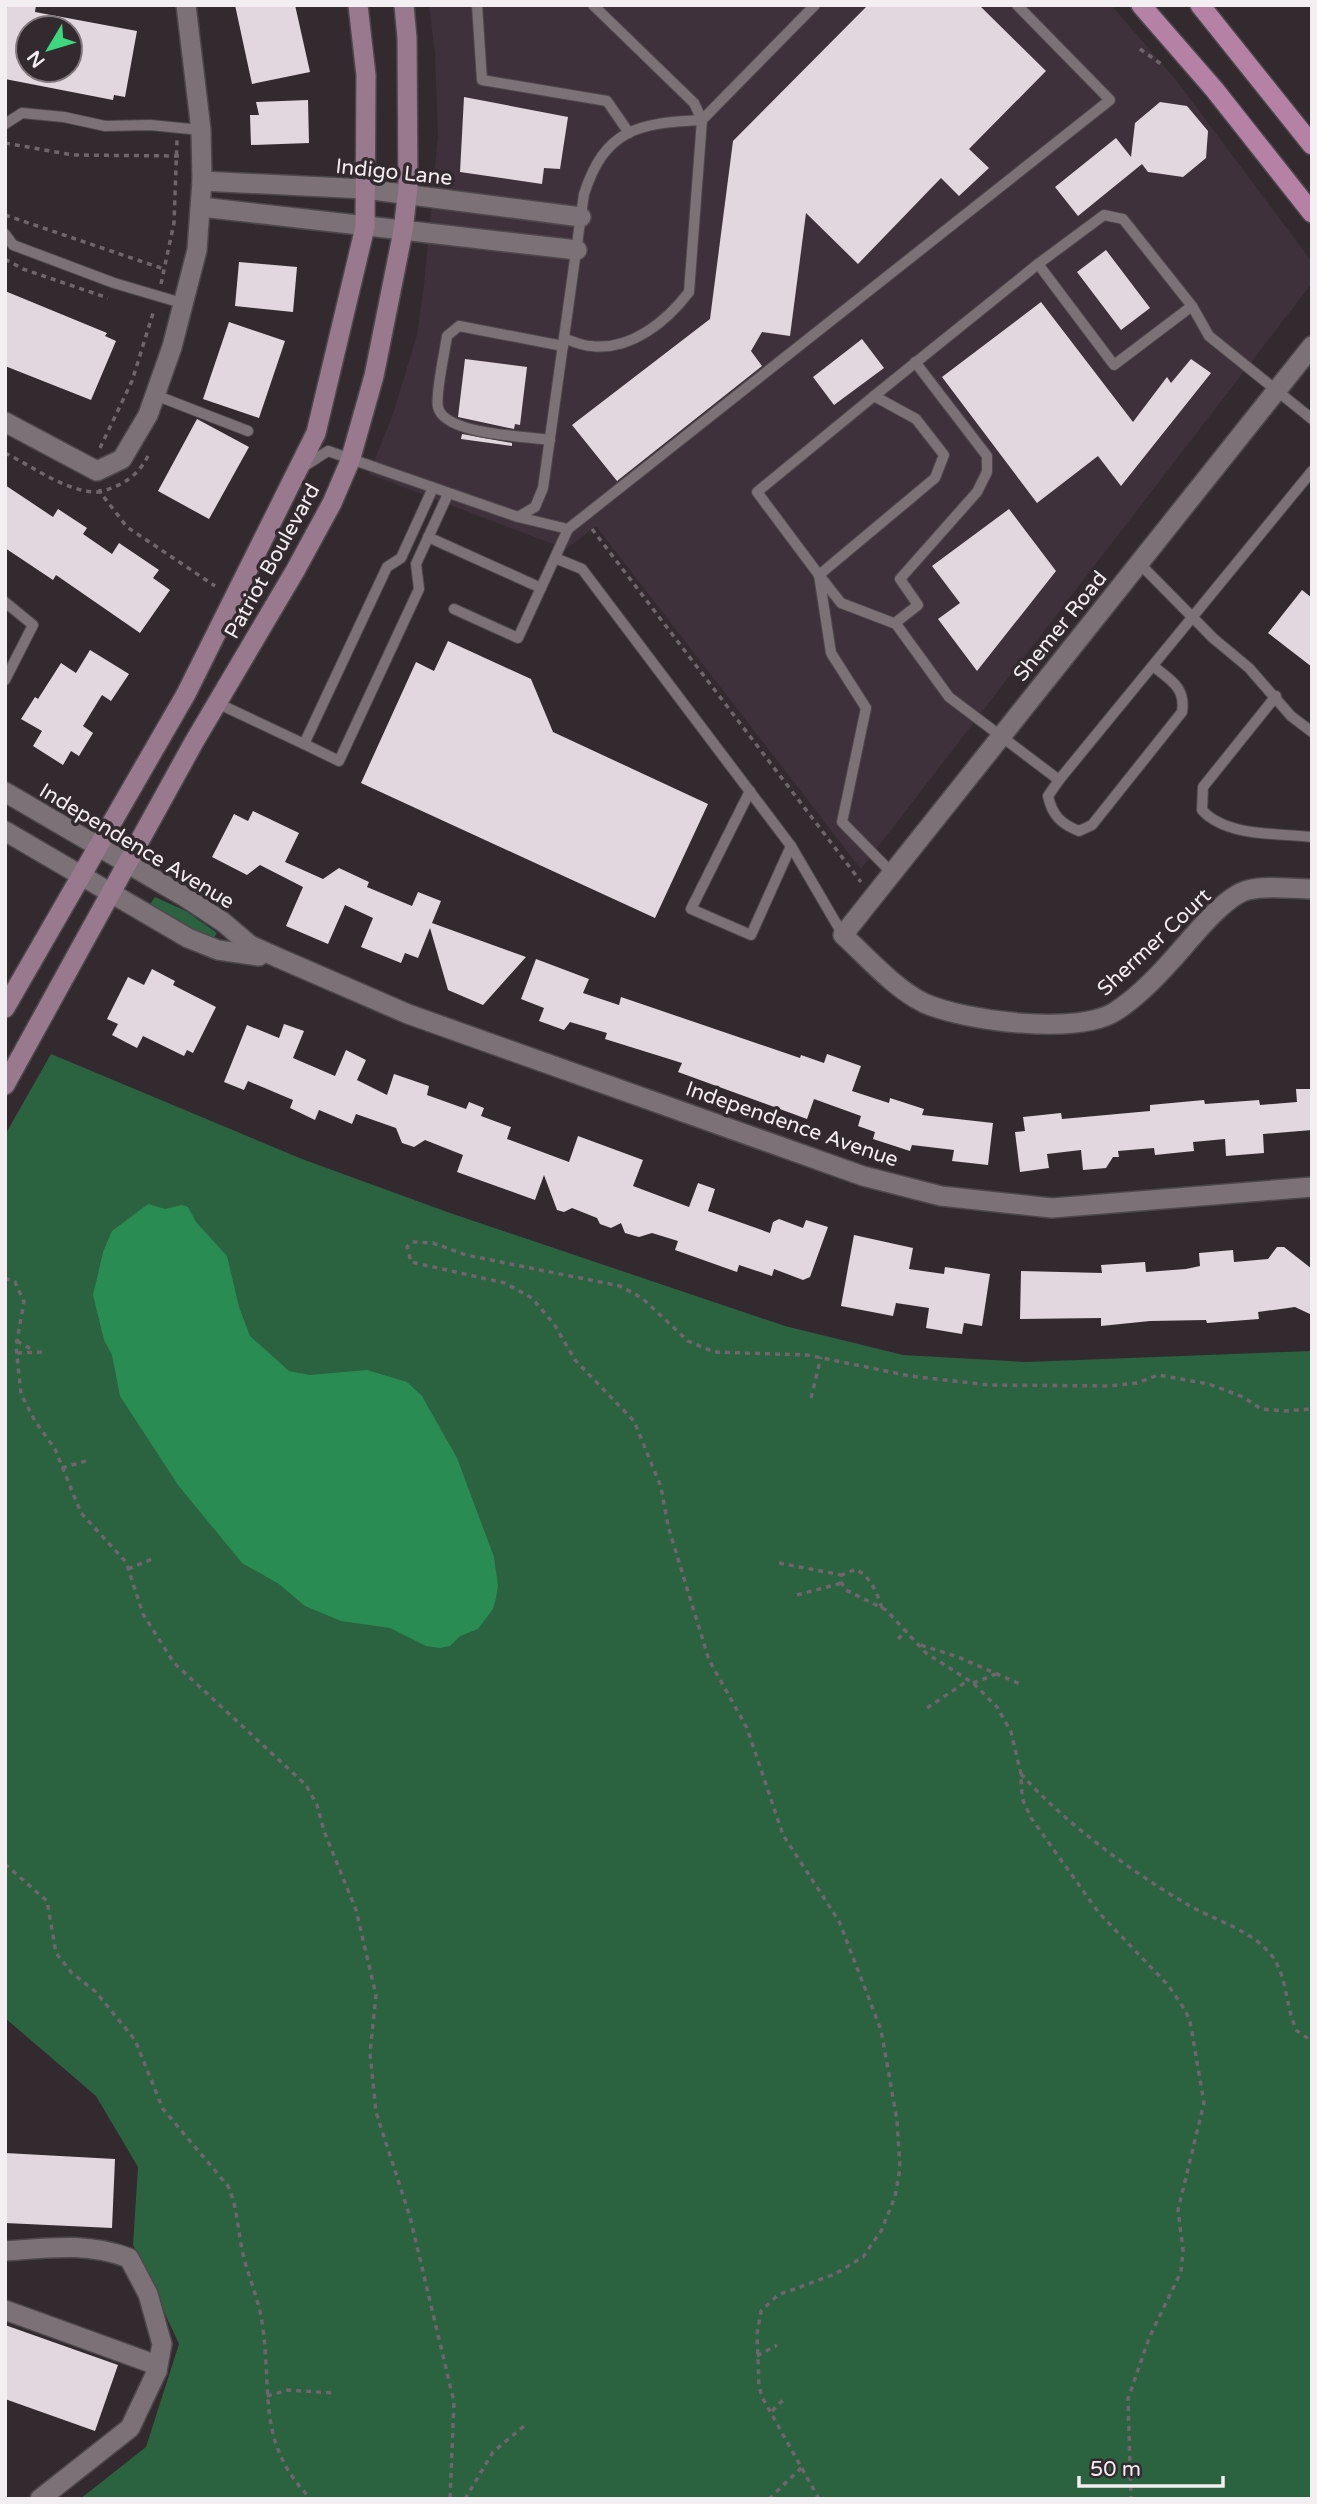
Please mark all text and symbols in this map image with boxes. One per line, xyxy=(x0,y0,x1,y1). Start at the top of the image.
north arrow xyxy=(14,14,84,84)
text: N xyxy=(23,46,50,72)
street label: Indigo Lane xyxy=(334,154,454,191)
street label: Patriot Boulevard xyxy=(219,479,325,643)
street label: Shemer Road xyxy=(1008,566,1113,687)
street label: Independence Avenue xyxy=(35,778,239,915)
street label: Shermer Court xyxy=(1092,883,1216,1001)
street label: Independence Avenue xyxy=(682,1076,902,1173)
scale bar xyxy=(1079,2444,1222,2488)
text: 50 m xyxy=(1090,2457,1141,2482)

